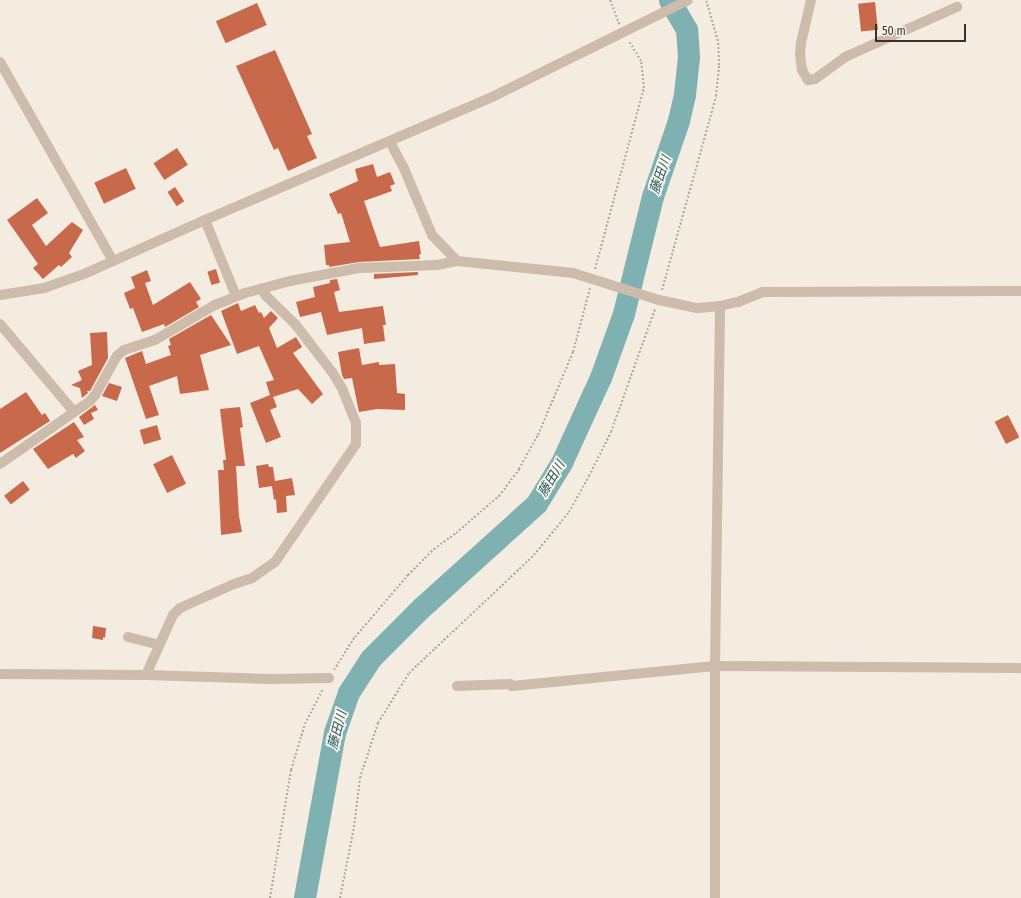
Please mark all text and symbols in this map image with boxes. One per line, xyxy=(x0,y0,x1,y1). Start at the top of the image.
scale bar xyxy=(877,16,968,42)
text: 50 m xyxy=(882,24,906,38)
water label: 藤田川 xyxy=(647,154,675,196)
water label: 藤田川 xyxy=(535,458,569,500)
water label: 藤田川 xyxy=(325,709,351,751)

